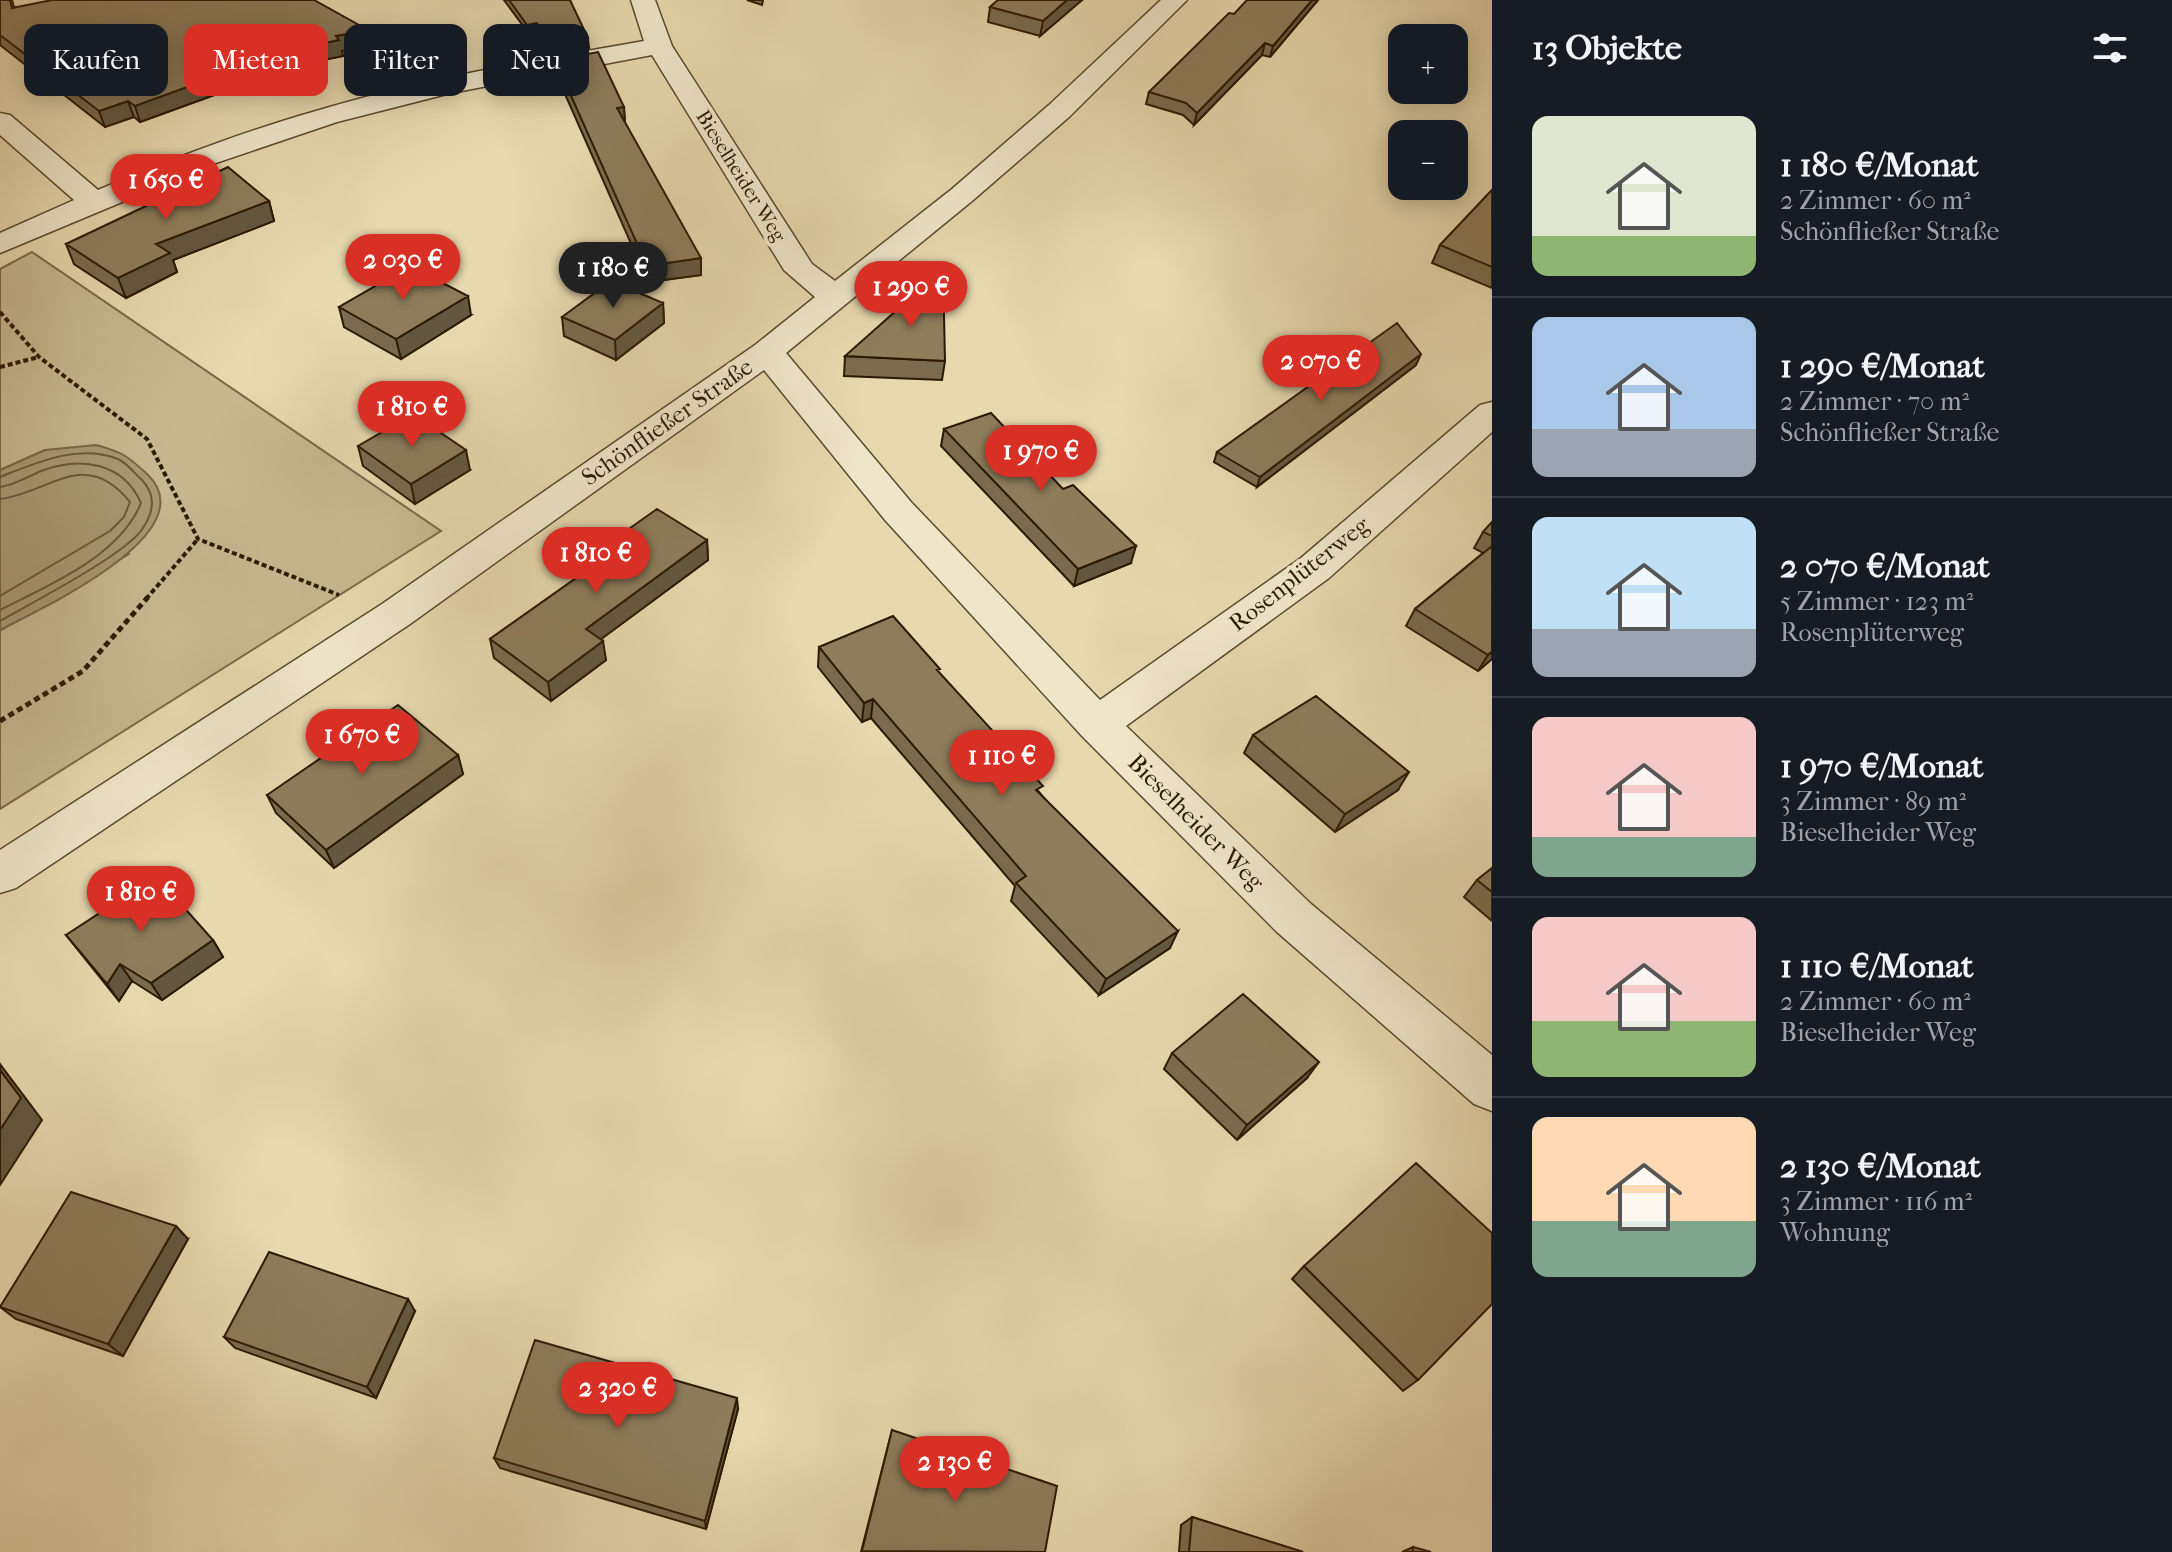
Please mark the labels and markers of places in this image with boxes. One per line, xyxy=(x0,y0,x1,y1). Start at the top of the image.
pin: 1 650 € xyxy=(92,154,240,222)
pin: 2 030 € xyxy=(329,234,477,302)
pin: 1 180 € xyxy=(539,242,687,310)
pin: 1 290 € xyxy=(837,261,985,329)
pin: 2 070 € xyxy=(1247,335,1395,403)
pin: 1 810 € xyxy=(338,381,486,449)
pin: 1 970 € xyxy=(967,425,1115,493)
pin: 1 810 € xyxy=(522,527,670,595)
pin: 1 670 € xyxy=(288,709,436,777)
pin: 1 110 € xyxy=(928,730,1076,798)
pin: 1 810 € xyxy=(67,866,215,934)
pin: 2 320 € xyxy=(544,1362,692,1430)
pin: 2 130 € xyxy=(881,1436,1029,1504)

